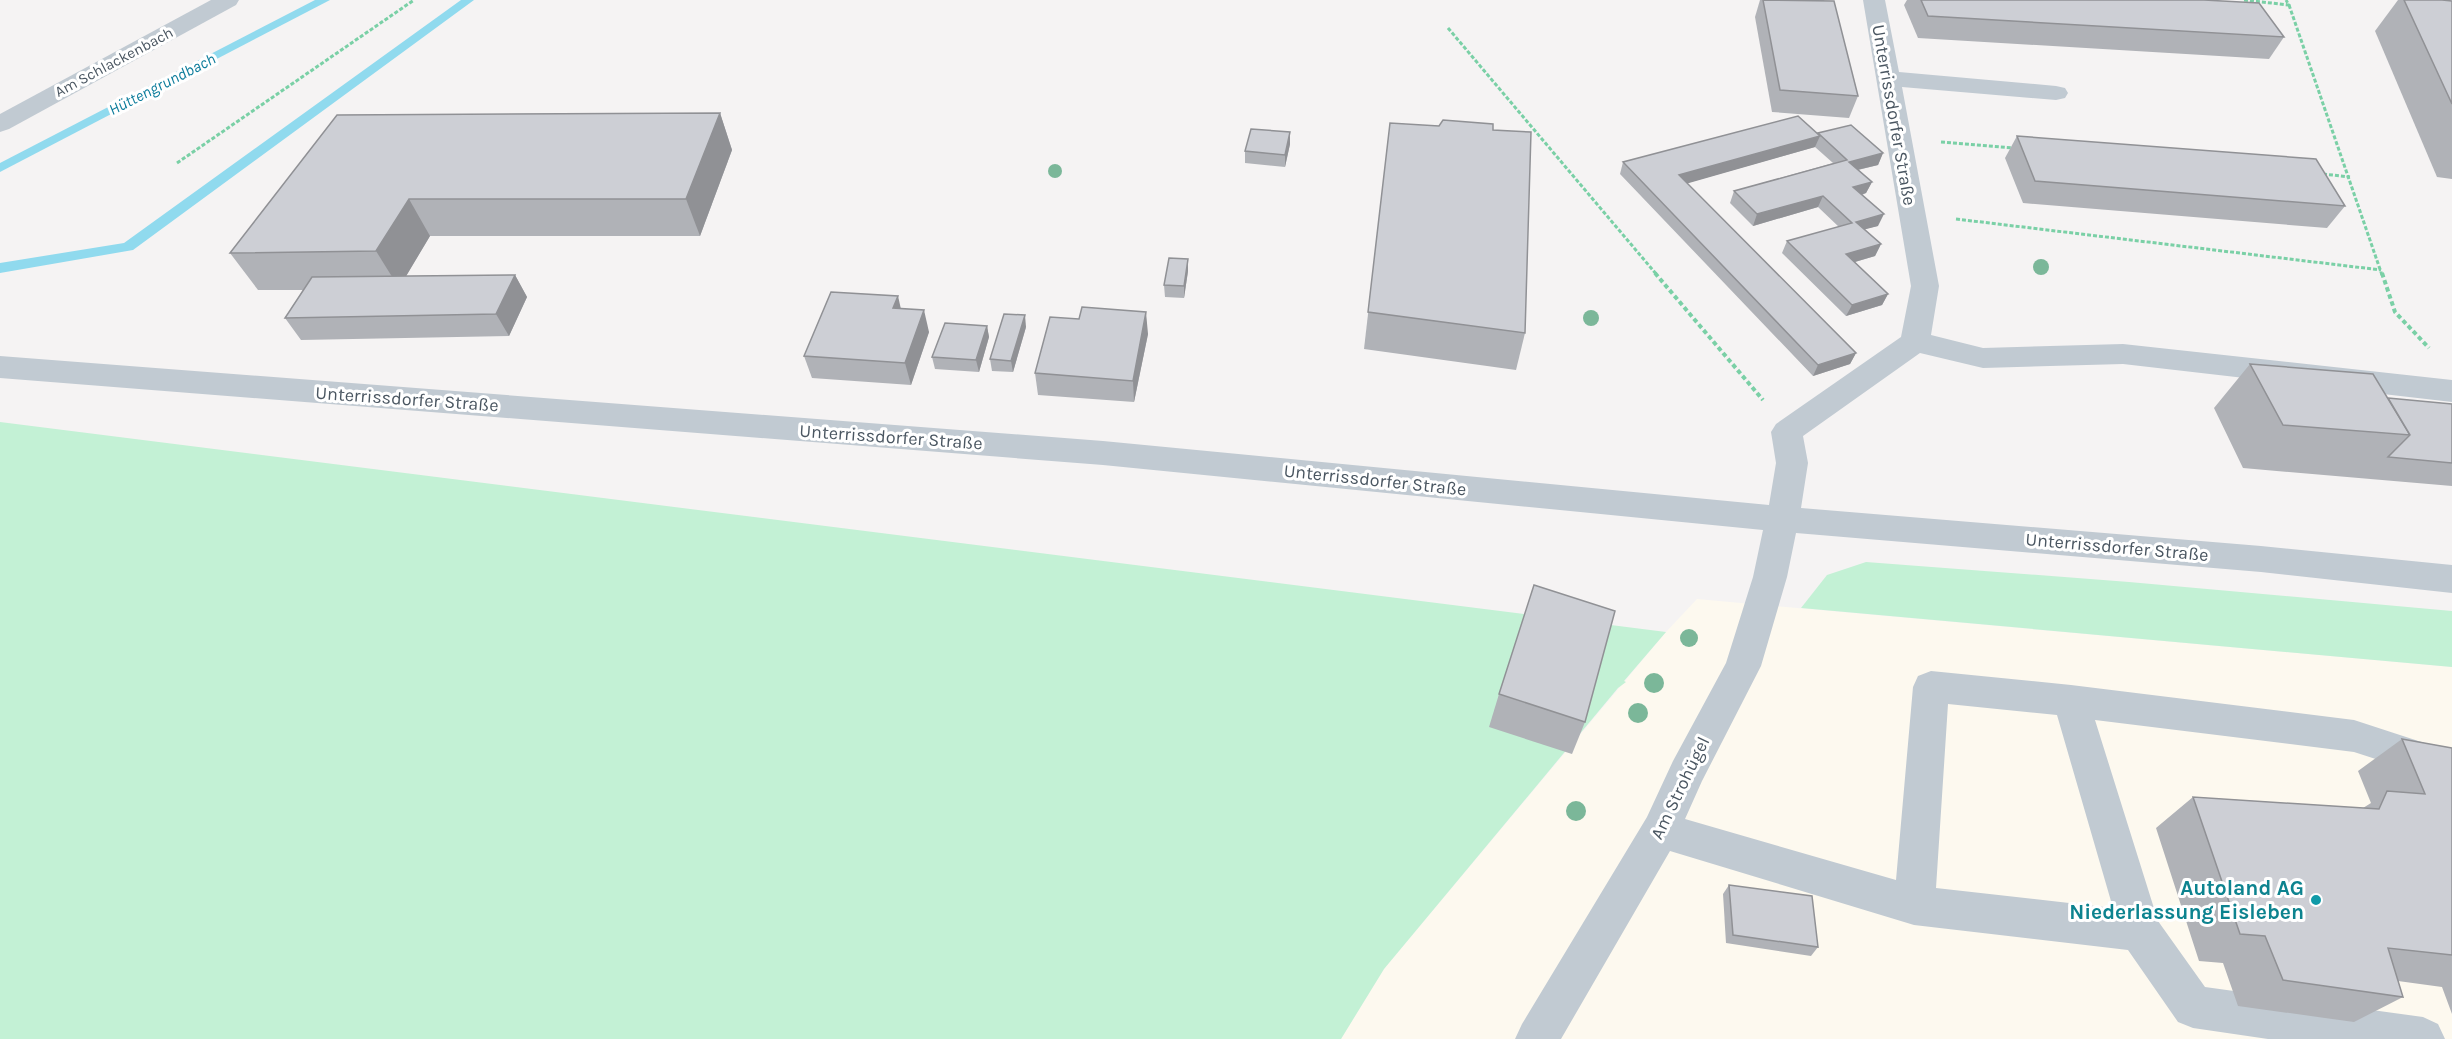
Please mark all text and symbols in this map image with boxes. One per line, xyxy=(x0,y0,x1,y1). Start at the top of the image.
street label: Am Schlackenbach xyxy=(52,23,176,101)
street label: Unterrissdorfer Straße xyxy=(1867,23,1921,207)
water label: Hüttengrundbach xyxy=(105,49,219,119)
street label: Unterrissdorfer Straße xyxy=(315,382,499,416)
street label: Unterrissdorfer Straße xyxy=(799,420,983,454)
street label: Unterrissdorfer Straße xyxy=(1283,459,1467,501)
street label: Unterrissdorfer Straße xyxy=(2025,528,2209,566)
street label: Am Strohügel xyxy=(1646,733,1714,843)
place label: Autoland AG Niederlassung Eisleben xyxy=(2069,876,2304,924)
marker: Autoland AG Niederlassung Eisleben xyxy=(2309,893,2323,907)

